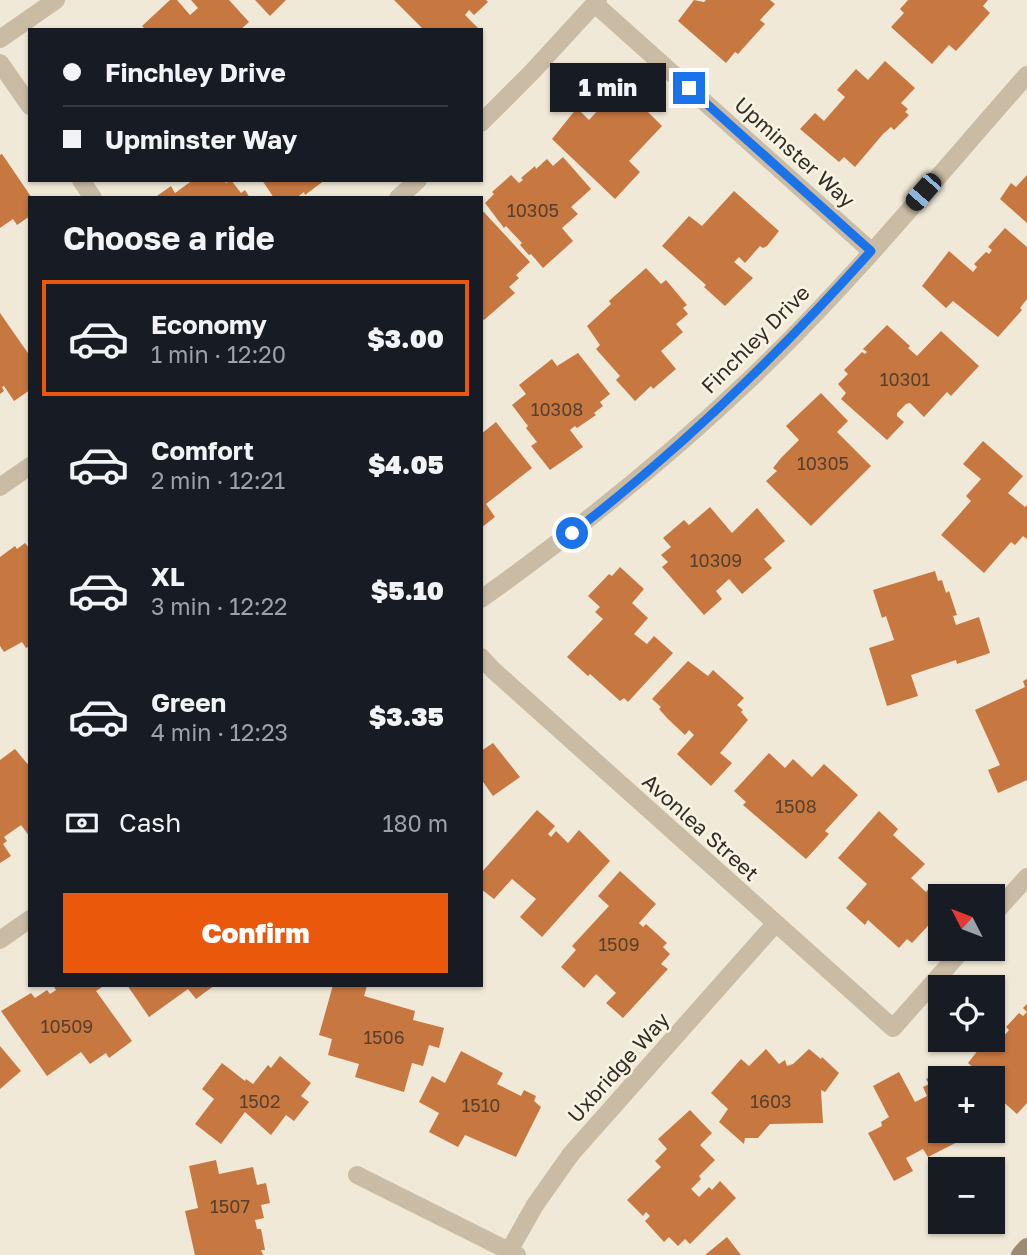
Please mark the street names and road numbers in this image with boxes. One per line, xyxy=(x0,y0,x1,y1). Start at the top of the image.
street label: Upminster Way xyxy=(729,91,861,213)
street label: Finchley Drive xyxy=(695,279,815,399)
street label: Avonlea Street xyxy=(637,768,765,886)
street label: Uxbridge Way xyxy=(562,1006,674,1127)

